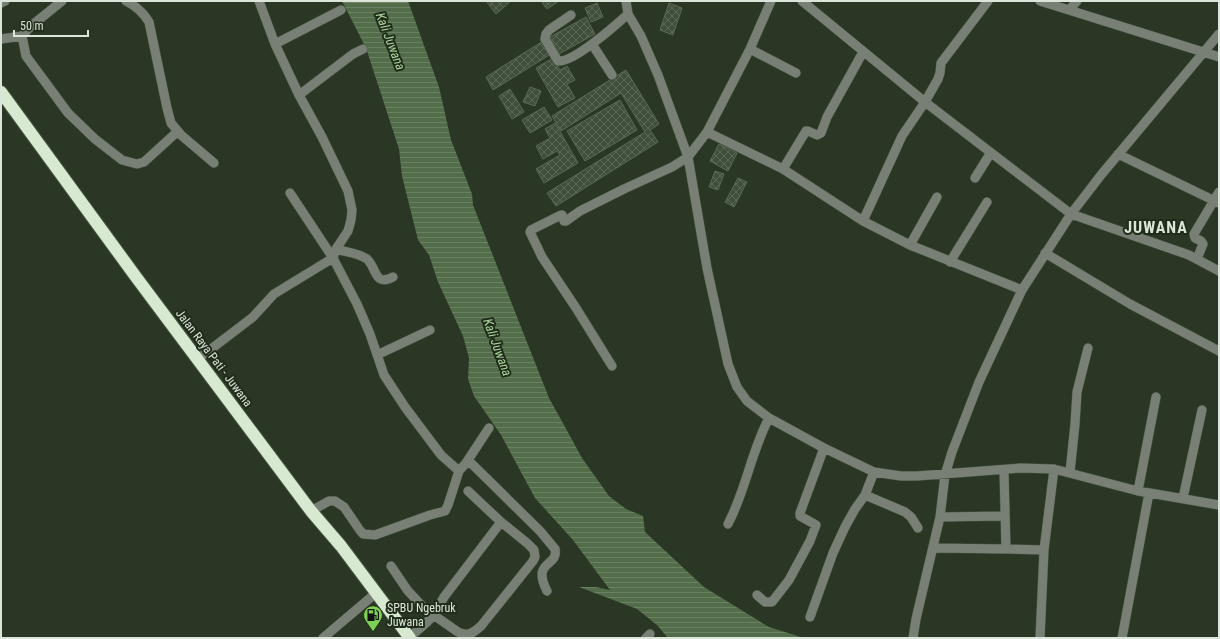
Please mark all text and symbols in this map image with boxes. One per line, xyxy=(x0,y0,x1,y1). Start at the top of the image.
water label: Kali Juwana xyxy=(373,10,408,72)
scale bar xyxy=(14,12,88,38)
text: 50 m xyxy=(20,19,44,33)
district label: JUWANA xyxy=(1124,218,1188,237)
street label: Jalan Raya Pati - Juwana xyxy=(173,307,255,409)
water label: Kali Juwana xyxy=(480,316,515,378)
place label: SPBU Ngebruk Juwana xyxy=(387,601,456,629)
fuel station icon: SPBU Ngebruk Juwana xyxy=(362,604,384,632)

